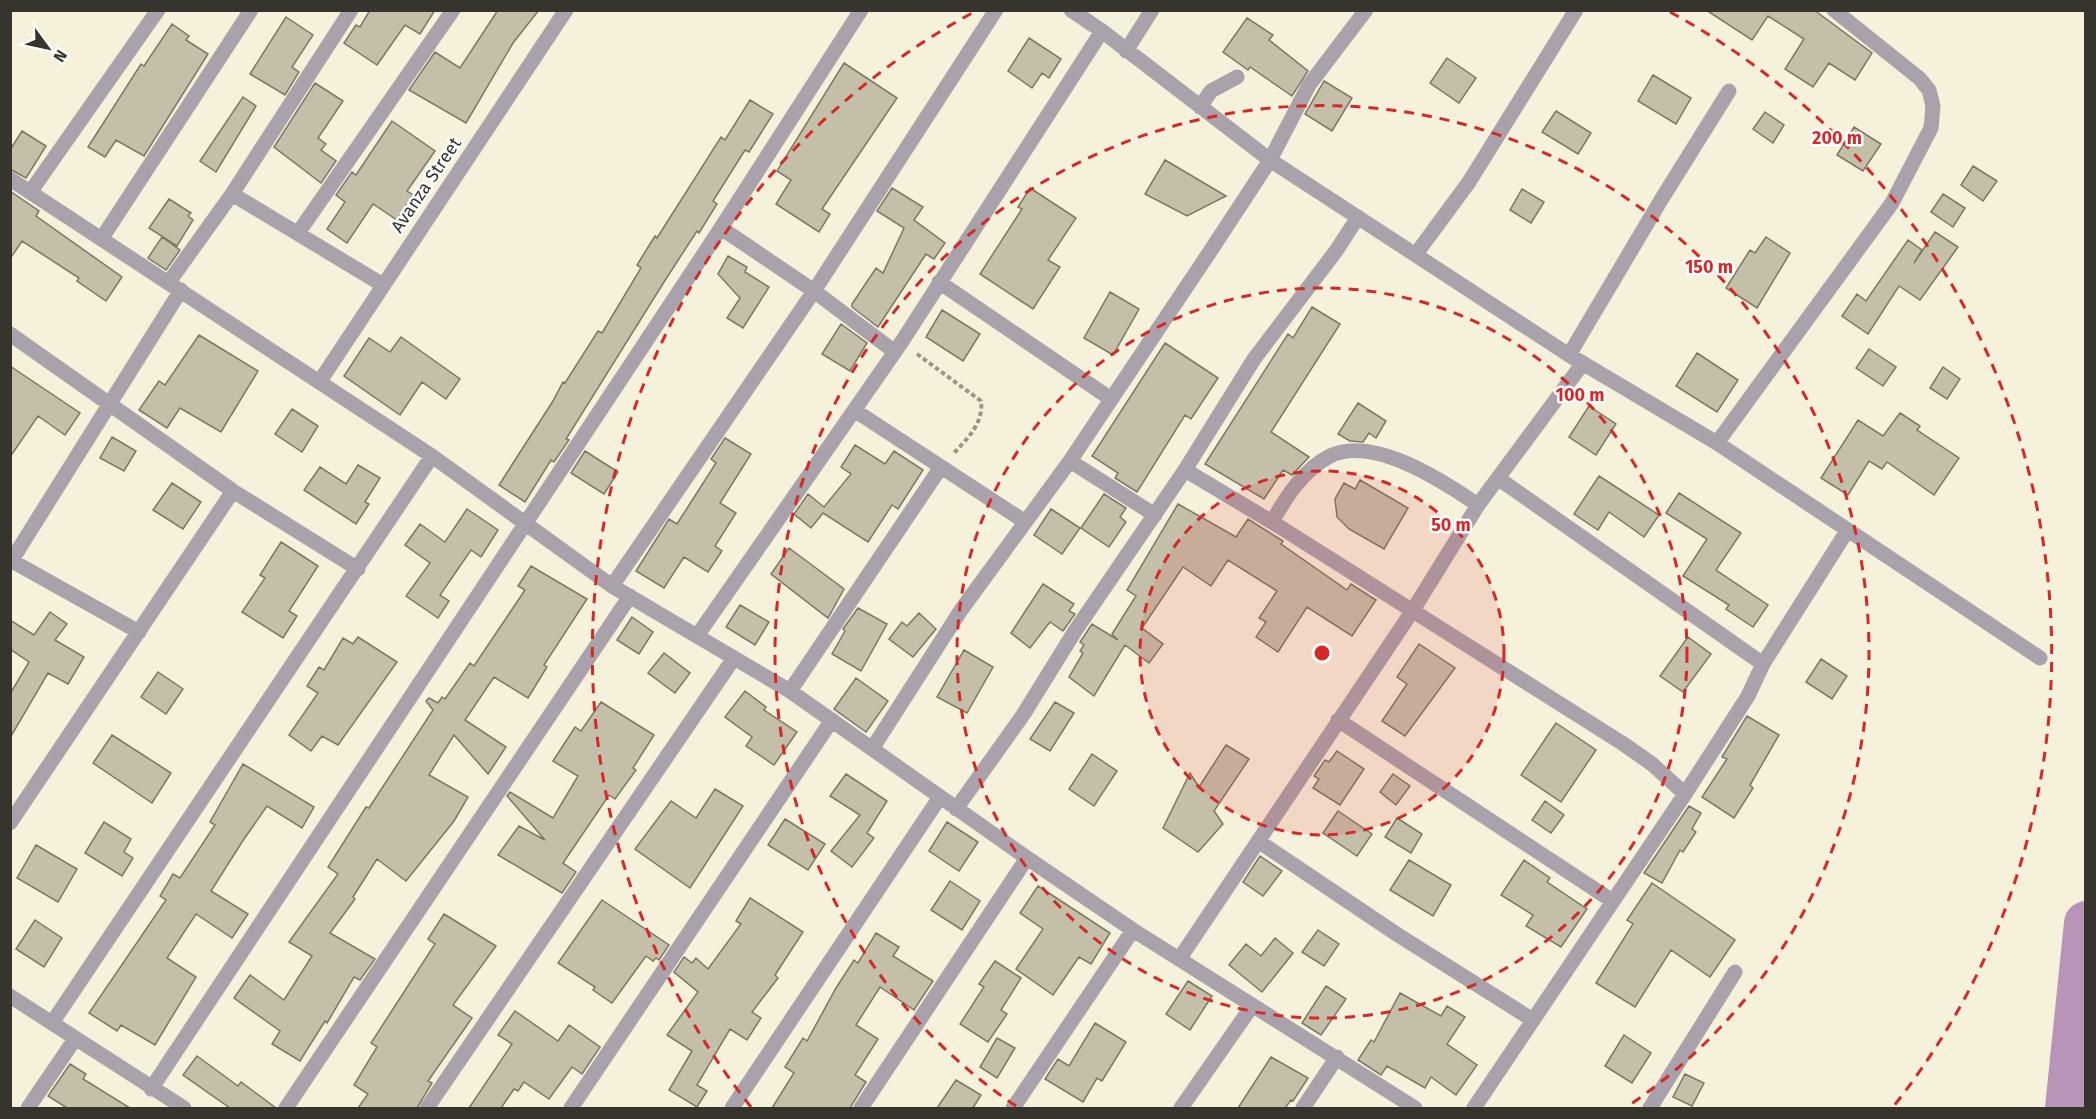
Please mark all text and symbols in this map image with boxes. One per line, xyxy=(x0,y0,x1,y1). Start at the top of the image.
north arrow xyxy=(18,18,78,78)
text: N xyxy=(49,46,71,66)
text: 200 m xyxy=(1812,127,1862,149)
street label: Avanza Street xyxy=(386,133,466,237)
text: 150 m xyxy=(1685,256,1733,278)
text: 100 m xyxy=(1556,384,1604,406)
text: 50 m xyxy=(1431,514,1471,536)
centre of rings xyxy=(1312,643,1332,663)

